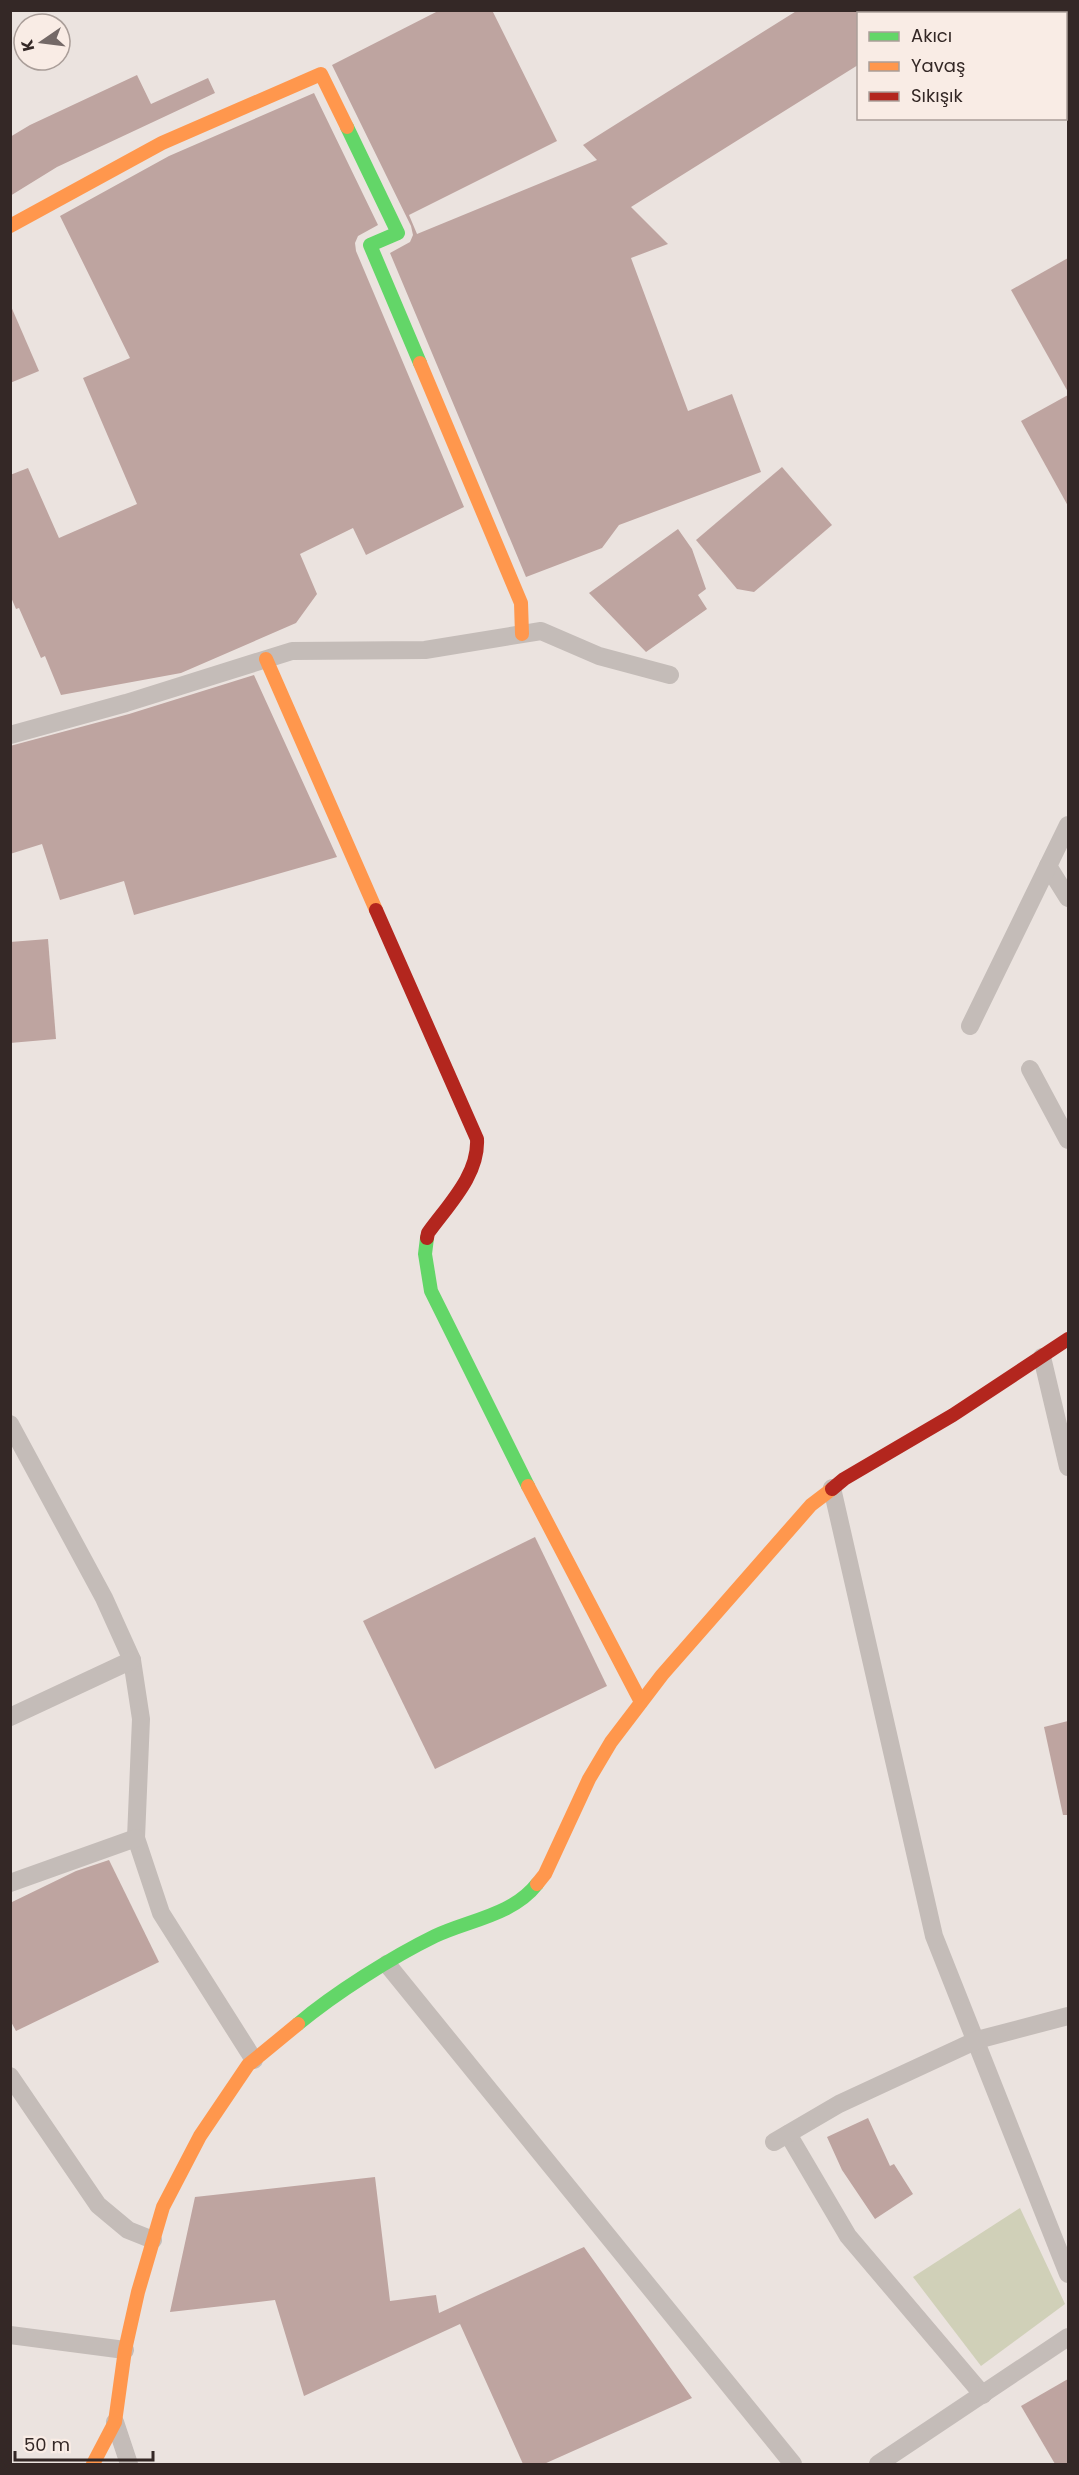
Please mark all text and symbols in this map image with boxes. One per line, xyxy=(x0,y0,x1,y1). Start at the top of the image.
north arrow xyxy=(12,12,72,72)
legend xyxy=(857,12,1067,120)
text: Akıcı xyxy=(911,23,952,48)
text: K xyxy=(15,37,40,54)
text: Yavaş xyxy=(911,53,965,78)
text: Sıkışık xyxy=(911,83,964,108)
scale bar xyxy=(15,2424,153,2462)
text: 50 m xyxy=(24,2432,70,2457)

